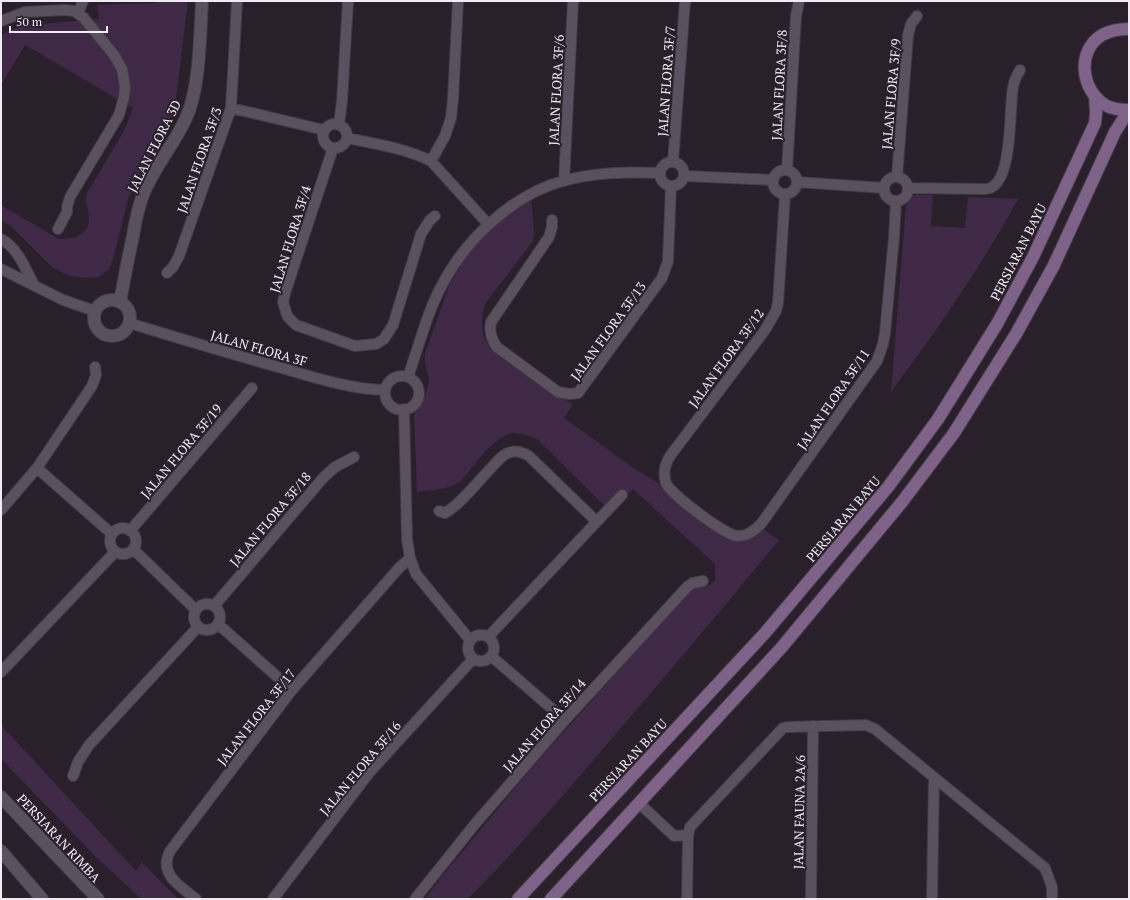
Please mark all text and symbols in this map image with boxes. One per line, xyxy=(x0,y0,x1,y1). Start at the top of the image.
scale bar xyxy=(10,8,107,34)
text: 50 m xyxy=(16,14,43,29)
street label: JALAN FLORA 3F/7 xyxy=(653,25,679,137)
street label: JALAN FLORA 3F/8 xyxy=(767,29,791,141)
street label: JALAN FLORA 3F/6 xyxy=(544,34,568,146)
street label: JALAN FLORA 3F/9 xyxy=(877,38,905,150)
street label: JALAN FLORA 3D xyxy=(123,97,185,195)
street label: JALAN FLORA 3F/3 xyxy=(172,105,226,215)
street label: JALAN FLORA 3F/4 xyxy=(265,183,315,295)
street label: PERSIARAN BAYU xyxy=(986,200,1050,304)
street label: JALAN FLORA 3F/13 xyxy=(566,278,650,384)
street label: JALAN FLORA 3F/12 xyxy=(684,305,768,411)
street label: JALAN FLORA 3F xyxy=(209,326,309,370)
street label: JALAN FLORA 3F/11 xyxy=(793,345,873,453)
street label: JALAN FLORA 3F/19 xyxy=(136,400,226,502)
street label: JALAN FLORA 3F/18 xyxy=(225,468,315,570)
street label: PERSIARAN BAYU xyxy=(802,472,884,566)
street label: JALAN FLORA 3F/17 xyxy=(213,665,299,769)
street label: JALAN FLORA 3F/14 xyxy=(499,675,590,775)
street label: PERSIARAN BAYU xyxy=(585,715,671,805)
street label: JALAN FLORA 3F/16 xyxy=(315,717,405,819)
street label: JALAN FAUNA 2A/6 xyxy=(789,755,809,869)
street label: PERSIARAN RIMBA xyxy=(13,790,105,886)

